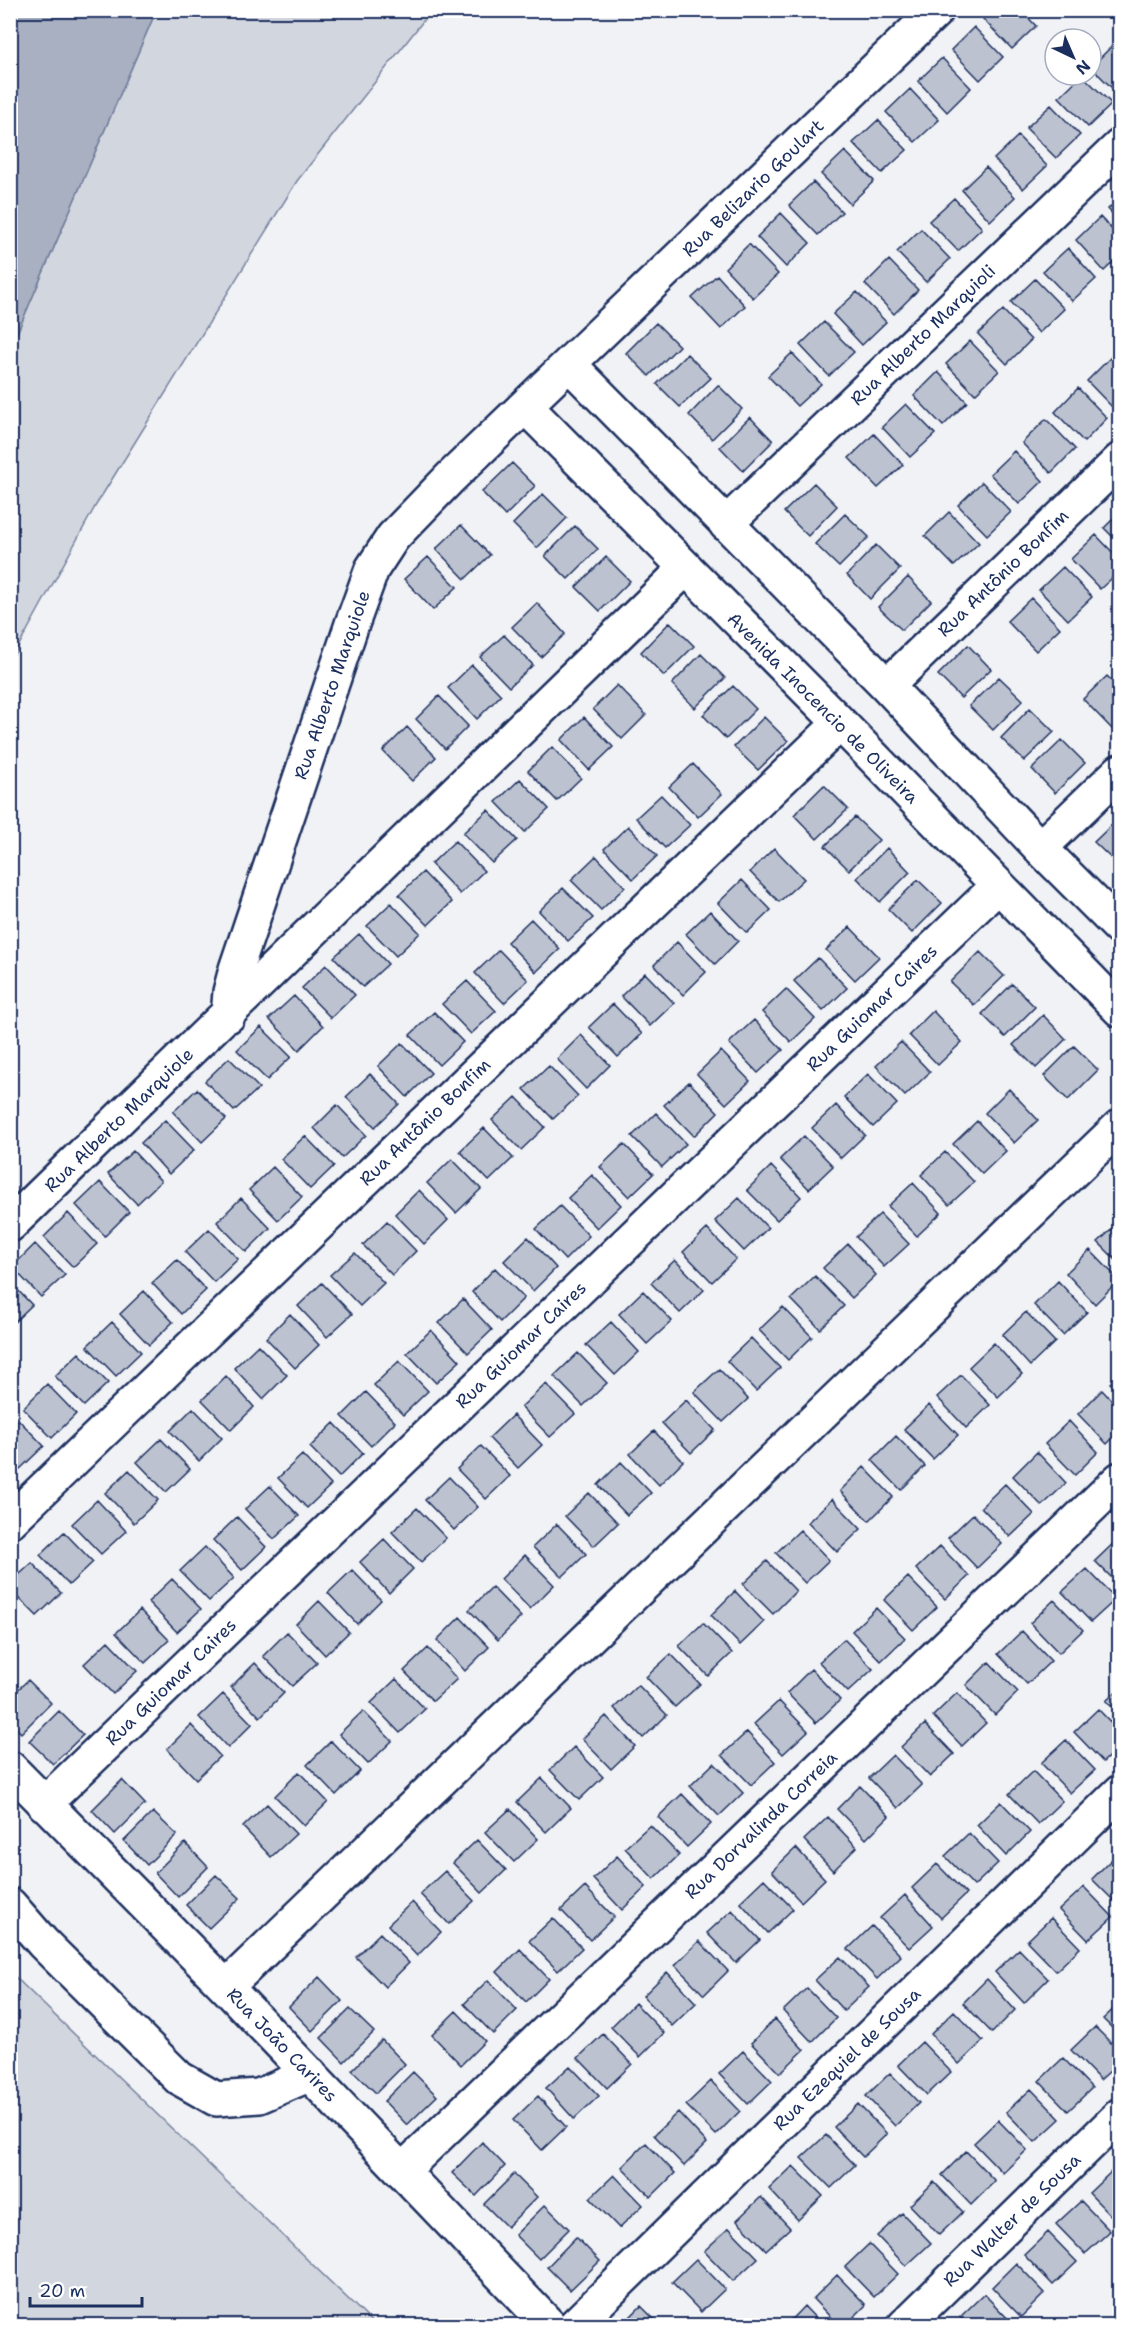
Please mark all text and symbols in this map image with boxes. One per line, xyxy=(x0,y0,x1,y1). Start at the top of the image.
north arrow xyxy=(1043,27,1103,87)
text: N xyxy=(1071,55,1095,79)
street label: Rua Belizario Goulart xyxy=(677,114,829,262)
street label: Rua Alberto Marquioli xyxy=(845,259,1001,411)
street label: Rua Antônio Bonfim xyxy=(932,504,1074,642)
street label: Rua Alberto Marquiole xyxy=(288,587,376,783)
street label: Avenida Inocencio de Oliveira xyxy=(722,607,924,809)
street label: Rua Guiomar Caires xyxy=(801,939,943,1077)
street label: Rua Alberto Marquiole xyxy=(39,1042,199,1198)
street label: Rua Antônio Bonfim xyxy=(354,1053,496,1191)
street label: Rua Guiomar Caires xyxy=(450,1276,592,1414)
street label: Rua Guiomar Caires xyxy=(100,1613,242,1751)
street label: Rua Dorvalinda Correia xyxy=(679,1746,843,1904)
street label: Rua Ezequiel de Sousa xyxy=(768,1982,926,2136)
street label: Rua João Carires xyxy=(221,1983,343,2107)
street label: Rua Walter de Sousa xyxy=(938,2148,1086,2292)
scale bar xyxy=(30,2270,142,2308)
text: 20 m xyxy=(39,2279,85,2303)

